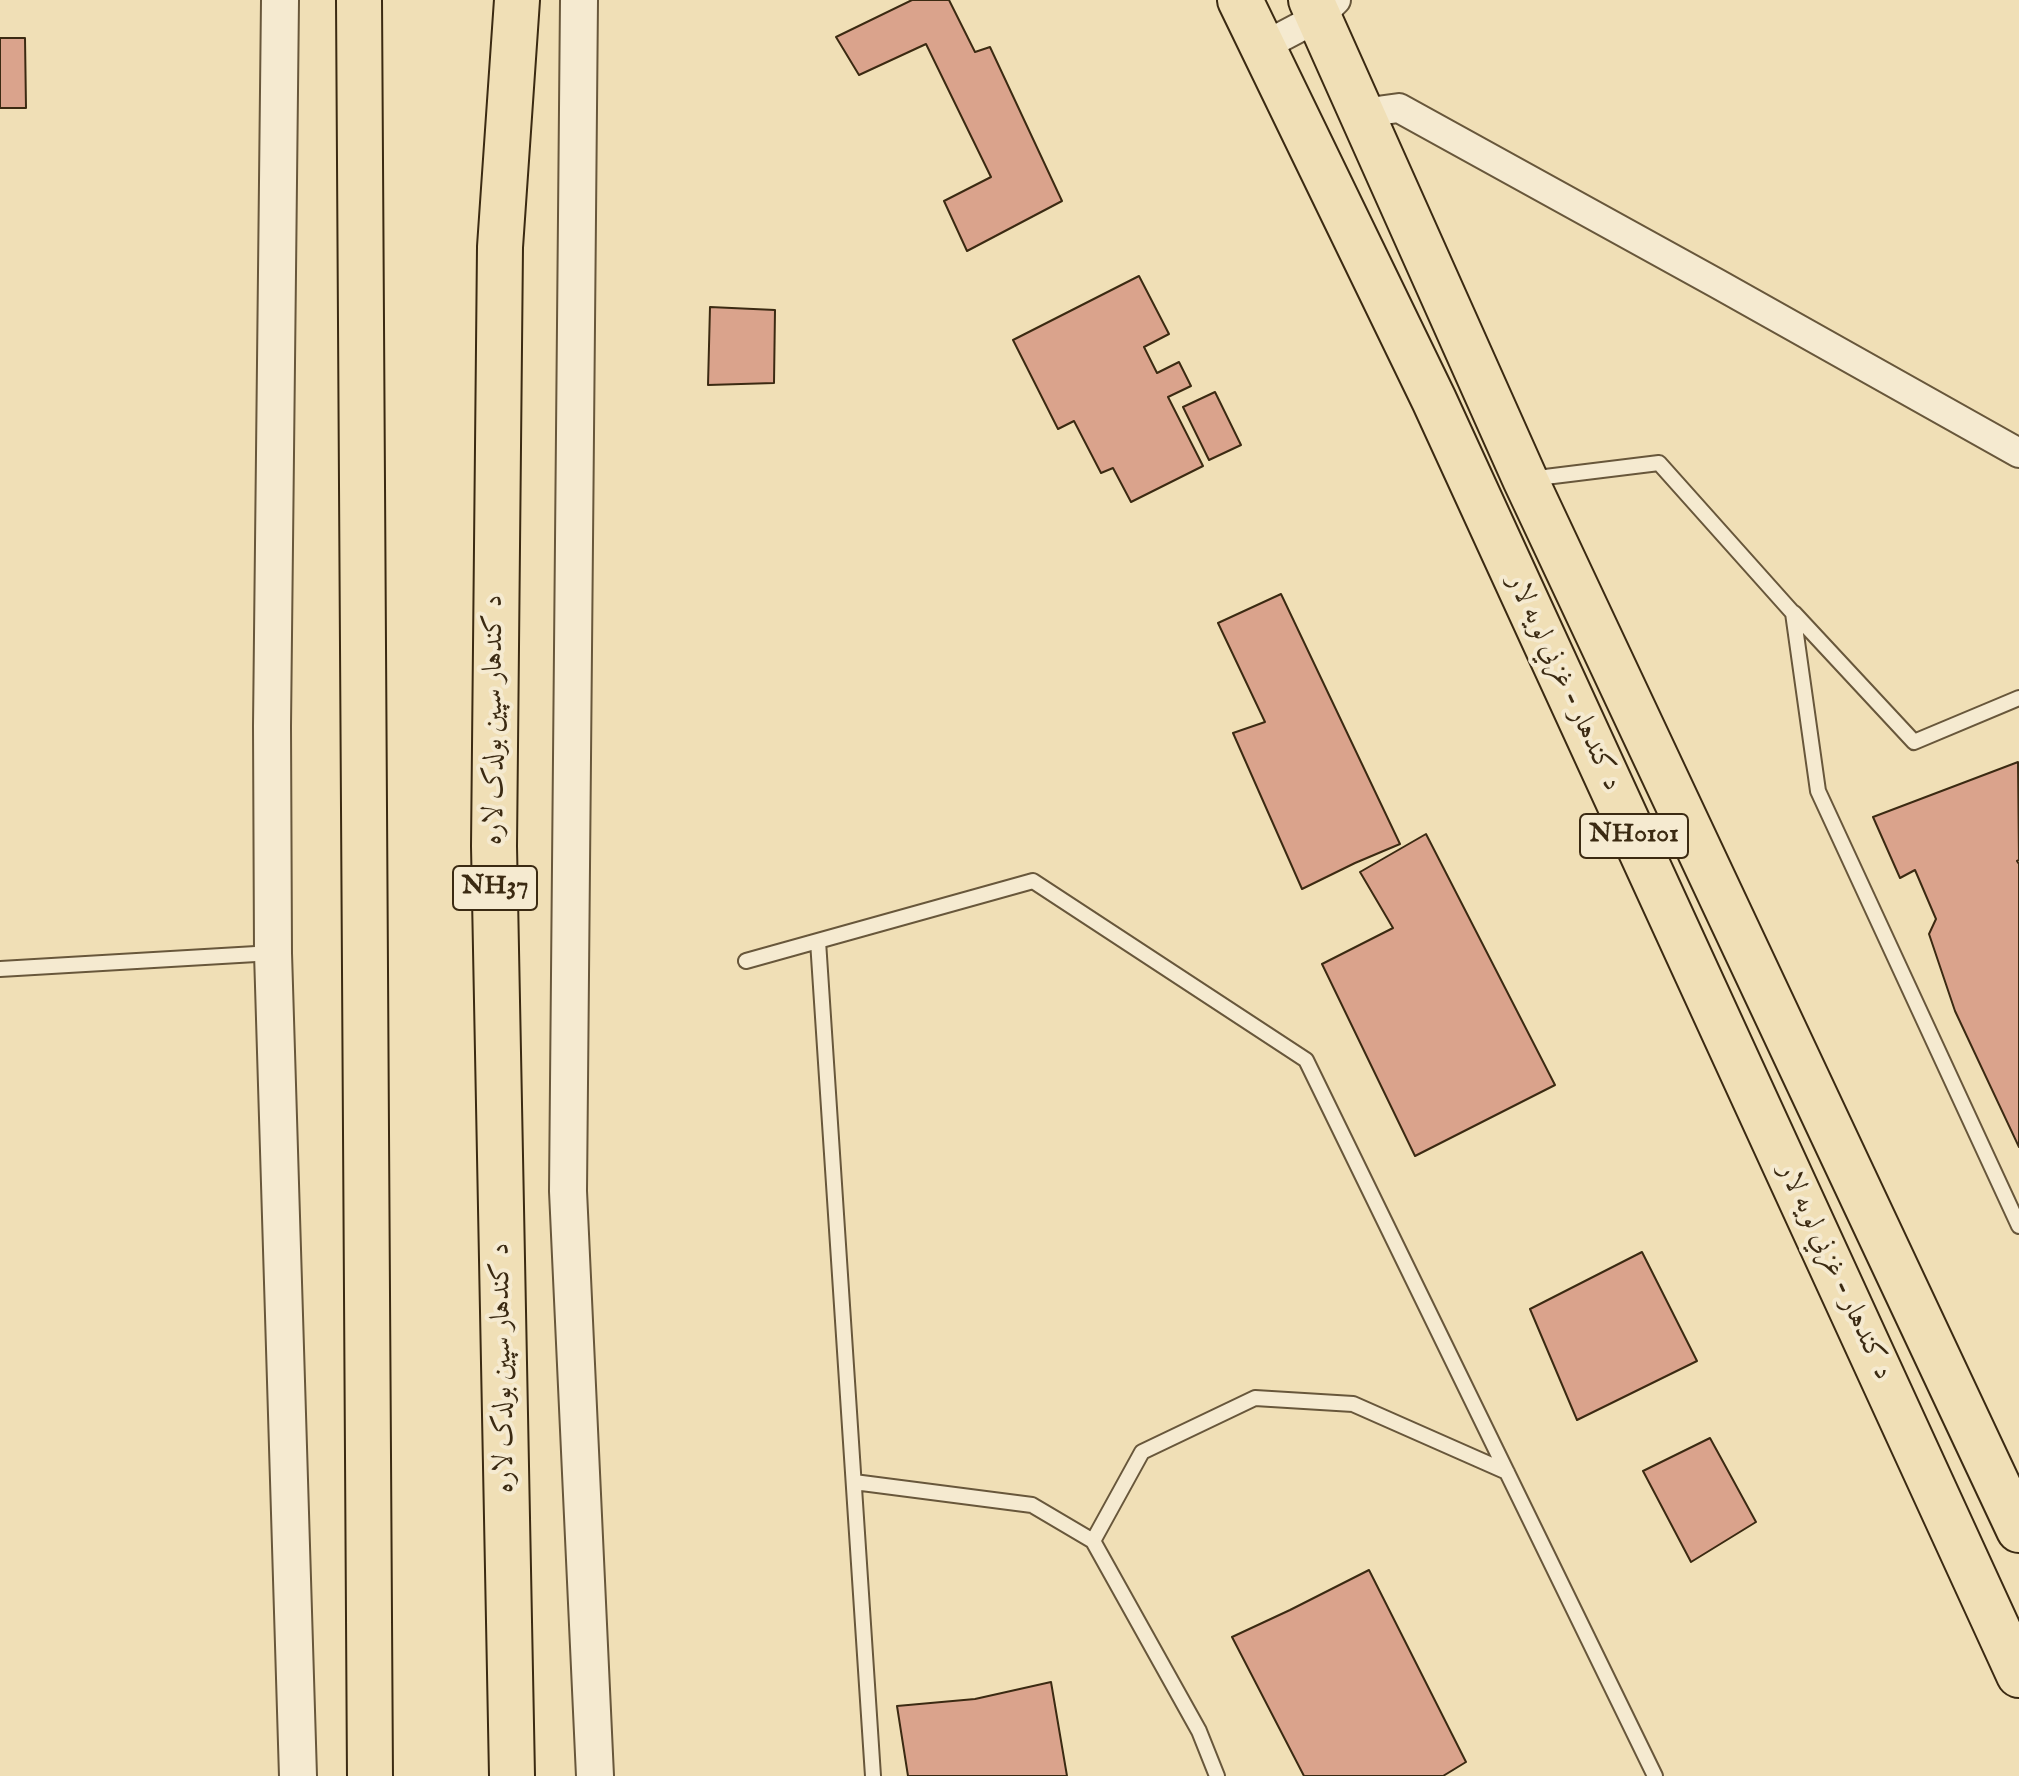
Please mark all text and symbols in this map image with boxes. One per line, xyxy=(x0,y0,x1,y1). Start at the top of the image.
street label: د کندهار - غزني لويه لار xyxy=(1498,569,1628,797)
street label: د کندهار سپین بولدک لاره xyxy=(478,595,512,845)
road number: NH0101 xyxy=(1580,814,1688,858)
road number: NH37 xyxy=(453,866,537,910)
street label: د کندهار - غزني لويه لار xyxy=(1769,1158,1899,1386)
street label: د کندهار سپین بولدک لاره xyxy=(485,1243,523,1493)

